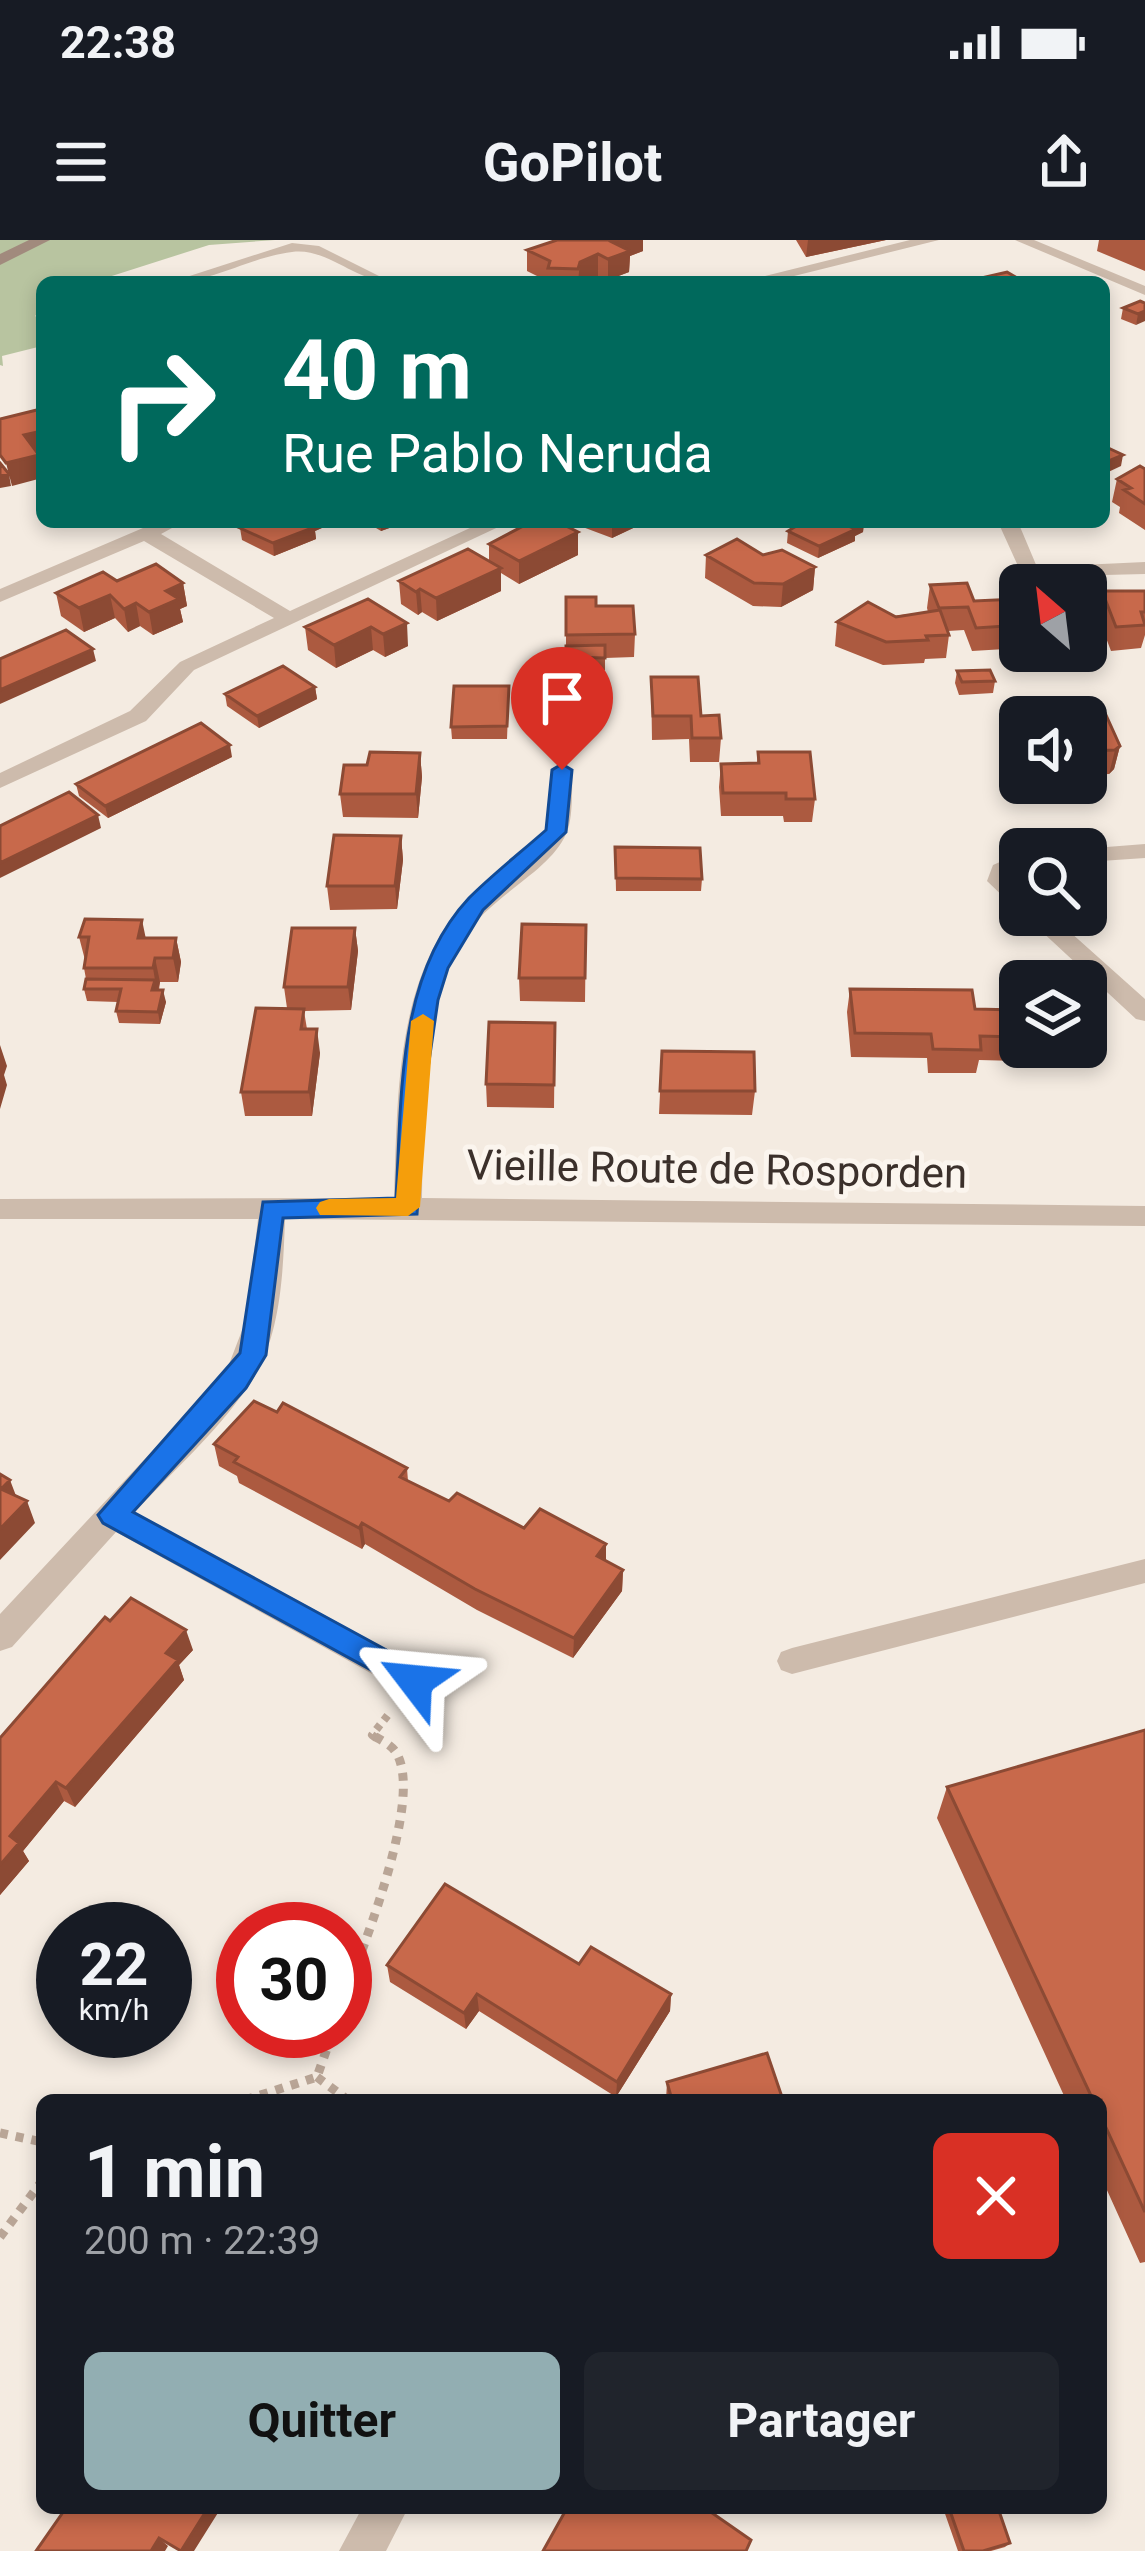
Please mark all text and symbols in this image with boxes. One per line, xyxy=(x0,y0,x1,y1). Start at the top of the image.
text: 22:38 xyxy=(60,16,176,69)
icon: menu xyxy=(48,129,114,195)
icon: share xyxy=(1031,129,1097,195)
text: GoPilot xyxy=(483,131,662,194)
text: 40 m xyxy=(282,321,472,420)
icon: right xyxy=(84,324,240,480)
text: Rue Pablo Neruda xyxy=(282,422,713,485)
north arrow xyxy=(999,564,1107,672)
map controls xyxy=(999,564,1107,1068)
pin xyxy=(511,647,613,770)
icon: arrive xyxy=(529,665,595,731)
button: sound xyxy=(999,696,1107,804)
button: search xyxy=(999,828,1107,936)
button: layers xyxy=(999,960,1107,1068)
street label: Vieille Route de Rosporden xyxy=(466,1140,968,1198)
position arrow xyxy=(352,1618,478,1744)
speed limit sign: 30 xyxy=(216,1902,372,2058)
text: 22 xyxy=(80,1929,148,2000)
text: km/h xyxy=(79,1992,149,2027)
text: 1 min xyxy=(84,2130,265,2215)
button: close xyxy=(933,2133,1059,2259)
text: 200 m · 22:39 xyxy=(84,2218,320,2264)
button: Quitter xyxy=(84,2352,560,2490)
button: Partager xyxy=(584,2352,1059,2490)

